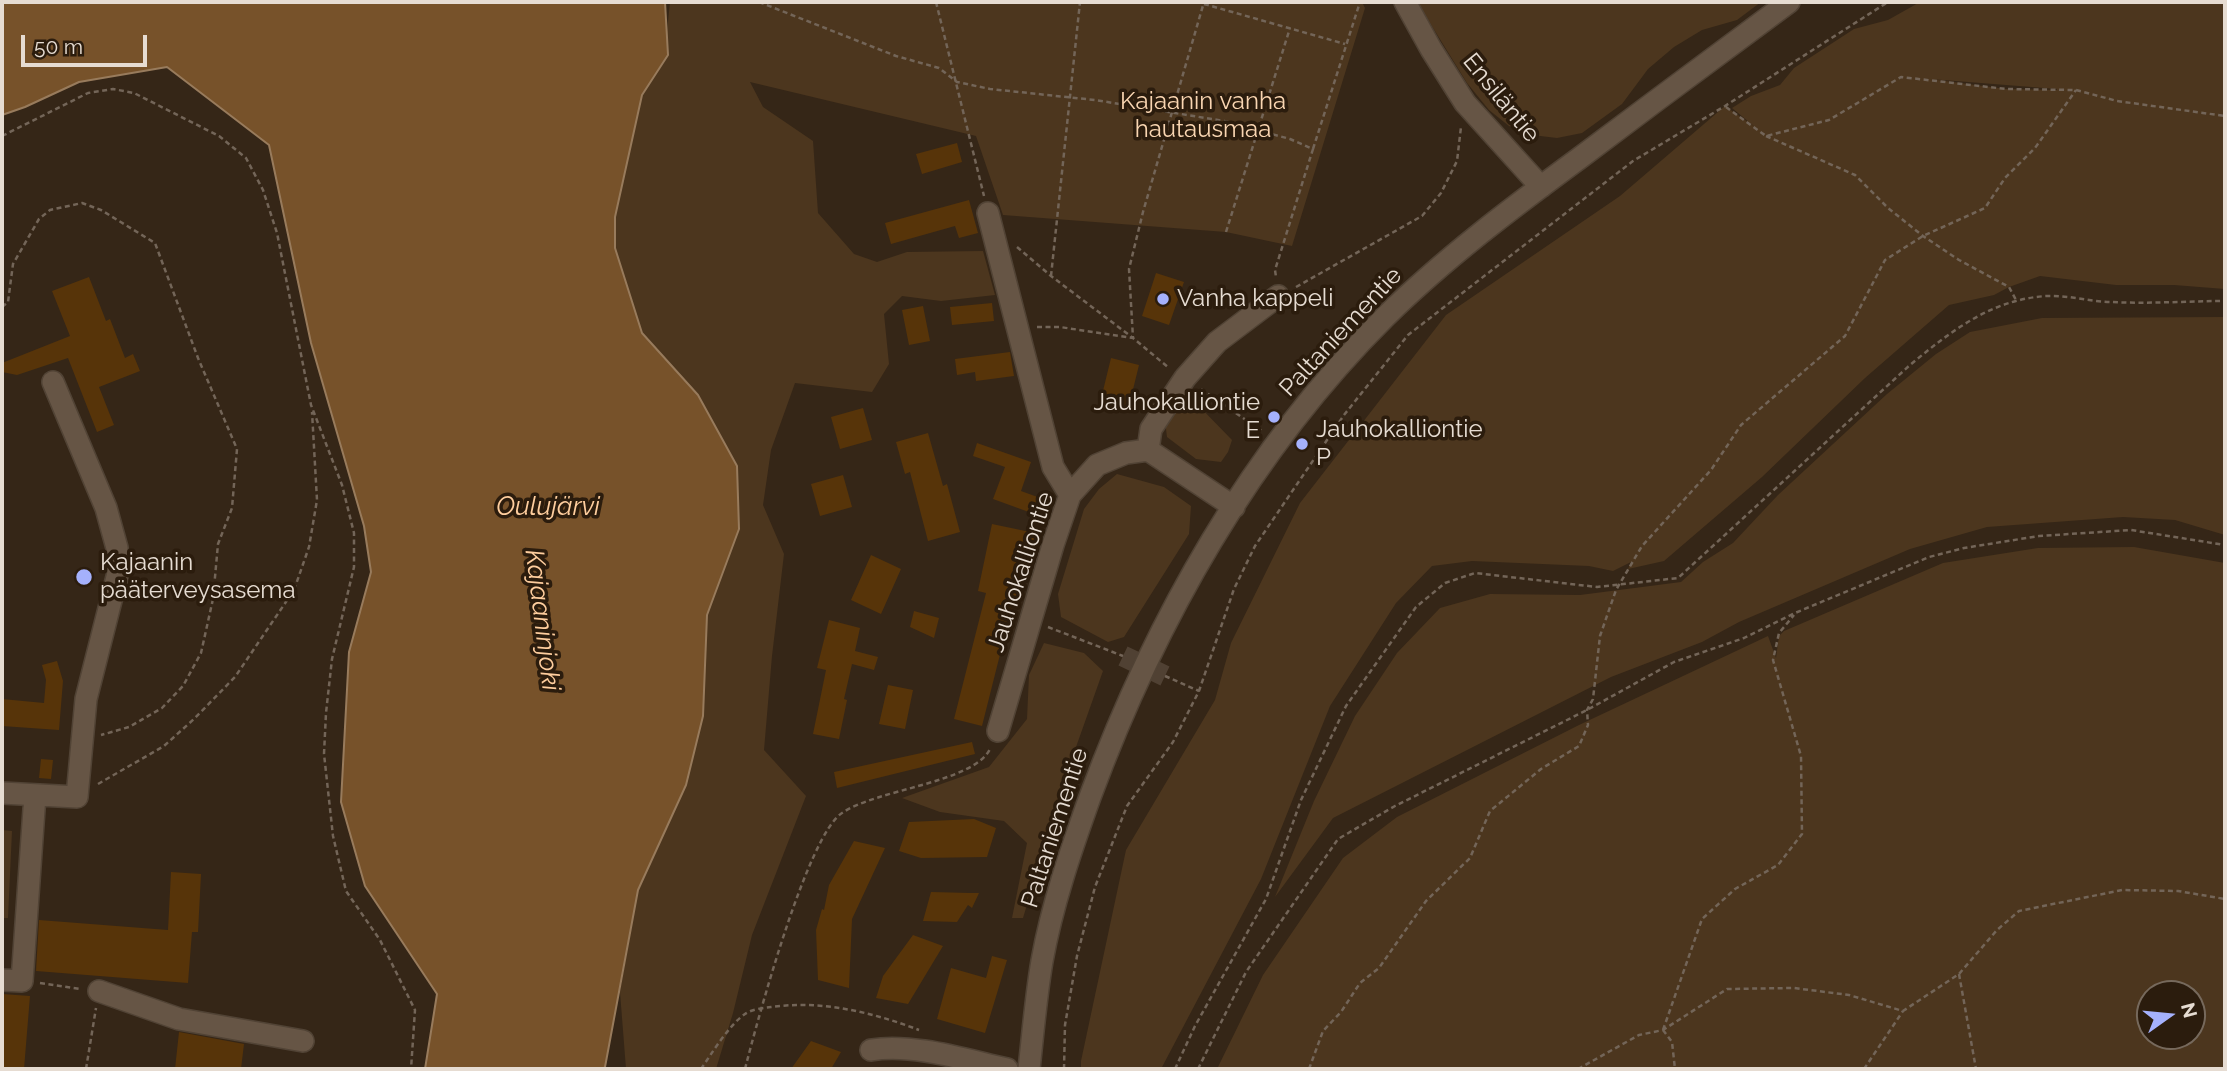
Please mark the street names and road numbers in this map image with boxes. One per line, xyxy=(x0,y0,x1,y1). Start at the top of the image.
street label: Ensiläntie xyxy=(1456,48,1546,148)
street label: Paltaniementie xyxy=(1274,261,1408,403)
street label: Jauhokalliontie xyxy=(982,488,1060,656)
street label: Paltaniementie xyxy=(1016,745,1094,911)

